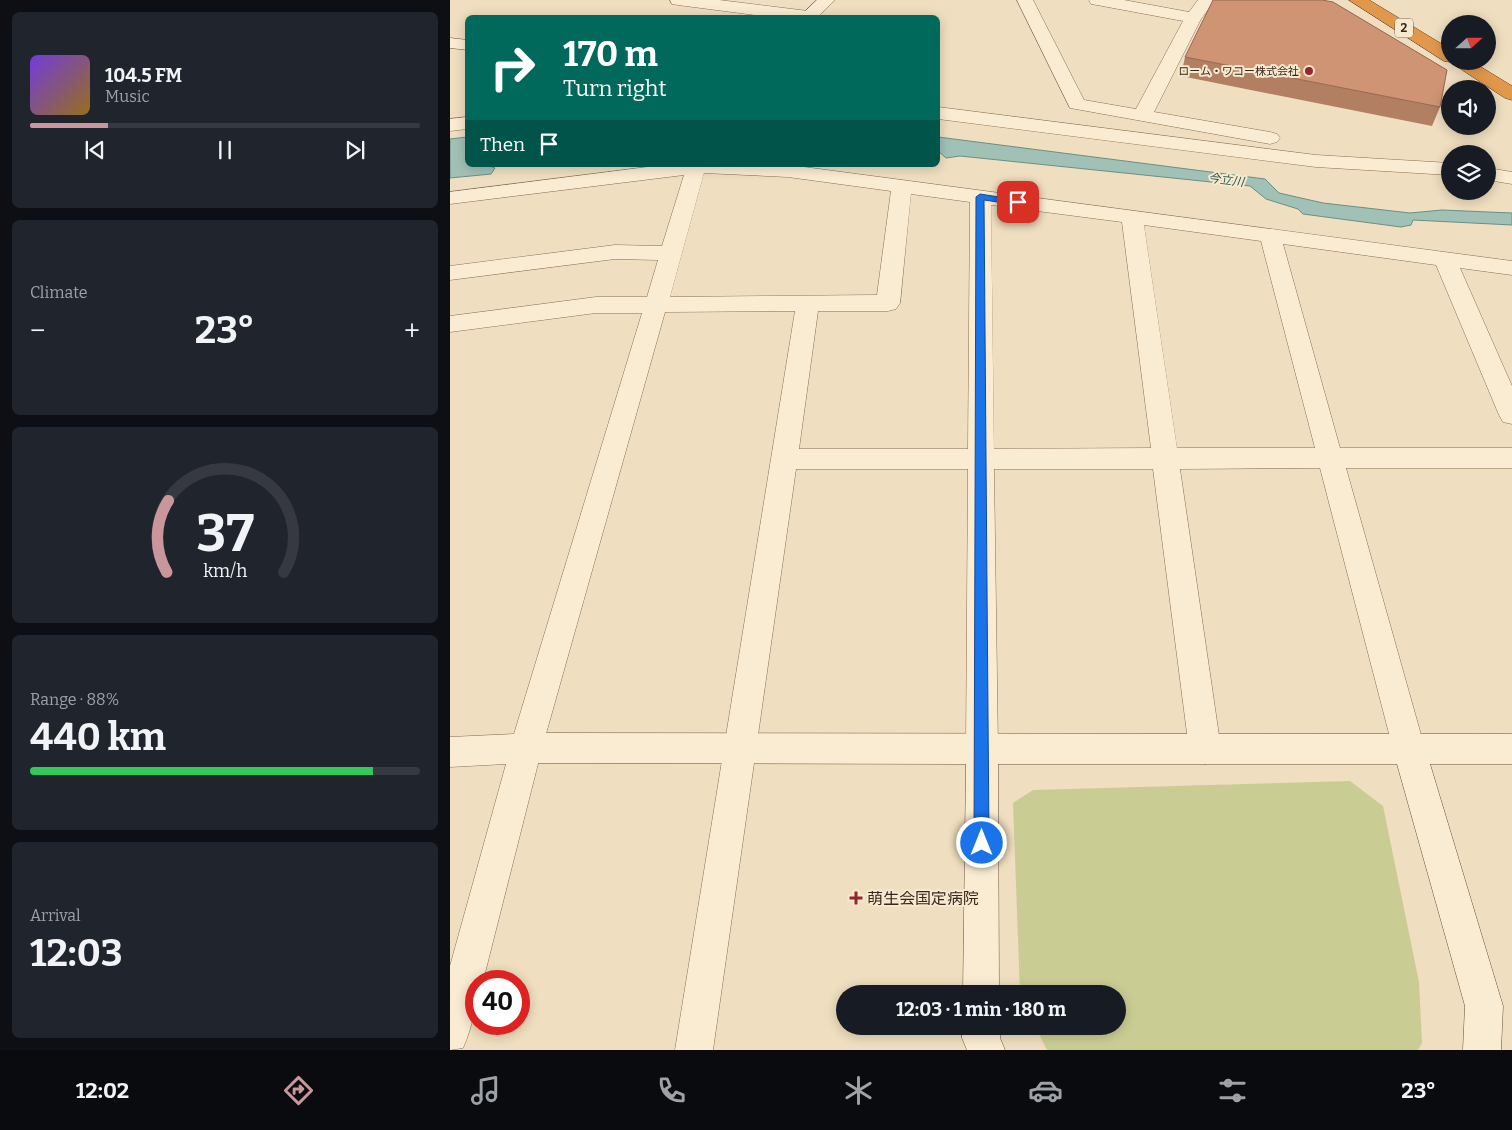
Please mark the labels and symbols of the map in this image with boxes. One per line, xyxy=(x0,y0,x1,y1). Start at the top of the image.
north arrow xyxy=(1441,15,1496,70)
road number: 2 xyxy=(1395,18,1413,38)
place label: ローム・ワコー株式会社 xyxy=(1178,65,1299,78)
marker: ローム・ワコー株式会社 xyxy=(1303,65,1315,77)
water label: 今立川 xyxy=(1207,171,1247,189)
pin xyxy=(997,181,1039,223)
position arrow xyxy=(955,816,1007,868)
place label: 萌生会国定病院 xyxy=(867,889,979,908)
marker: 萌生会国定病院 xyxy=(849,891,863,905)
speed limit sign: 40 xyxy=(465,970,530,1035)

